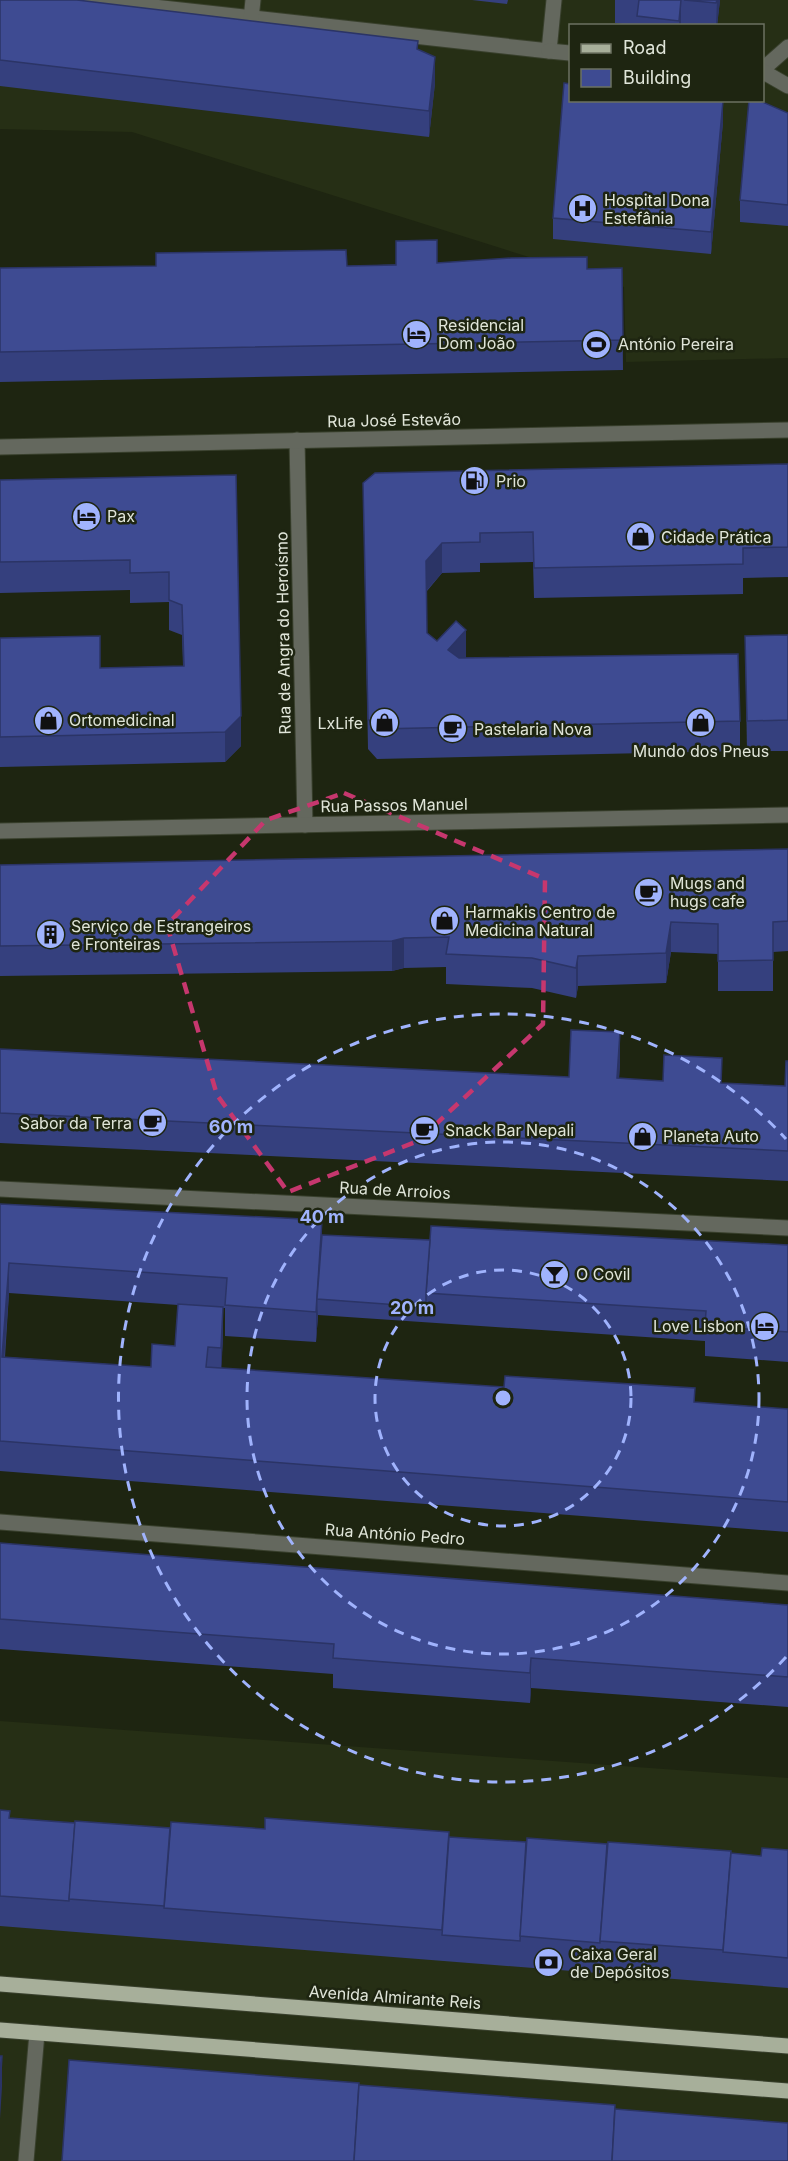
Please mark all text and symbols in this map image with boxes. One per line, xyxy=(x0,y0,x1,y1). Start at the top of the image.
legend xyxy=(569,24,764,102)
text: Road xyxy=(623,37,666,58)
text: Building xyxy=(623,67,691,88)
place label: Hospital Dona Estefânia xyxy=(604,190,710,228)
hospital icon: Hospital Dona Estefânia xyxy=(567,193,599,225)
place label: Residencial Dom João xyxy=(438,315,524,353)
hotel icon: Residencial Dom João xyxy=(401,318,433,350)
sports icon: António Pereira xyxy=(581,328,613,360)
place label: António Pereira xyxy=(618,334,734,354)
street label: Rua José Estevão xyxy=(327,409,461,431)
fuel station icon: Prio xyxy=(459,465,491,497)
place label: Prio xyxy=(496,471,526,491)
hotel icon: Pax xyxy=(70,500,102,532)
place label: Pax xyxy=(107,506,135,526)
shop icon: Cidade Prática xyxy=(624,521,656,553)
place label: Cidade Prática xyxy=(661,527,772,547)
street label: Rua de Angra do Heroísmo xyxy=(271,531,295,735)
shop icon: Ortomedicinal xyxy=(32,704,64,736)
shop icon: LxLife xyxy=(368,707,400,739)
shop icon: Mundo dos Pneus xyxy=(685,707,717,739)
place label: Ortomedicinal xyxy=(69,710,175,730)
place label: LxLife xyxy=(318,713,363,733)
cafe icon: Pastelaria Nova xyxy=(437,713,469,745)
place label: Pastelaria Nova xyxy=(474,719,592,739)
place label: Mundo dos Pneus xyxy=(633,741,769,761)
street label: Rua Passos Manuel xyxy=(320,794,468,816)
place label: Mugs and hugs cafe xyxy=(670,873,745,911)
cafe icon: Mugs and hugs cafe xyxy=(633,876,665,908)
place label: Harmakis Centro de Medicina Natural xyxy=(465,902,615,940)
shop icon: Harmakis Centro de Medicina Natural xyxy=(428,905,460,937)
place label: Serviço de Estrangeiros e Fronteiras xyxy=(71,916,251,954)
building icon: Serviço de Estrangeiros e Fronteiras xyxy=(34,919,66,951)
cafe icon: Sabor da Terra xyxy=(137,1107,169,1139)
place label: Sabor da Terra xyxy=(20,1113,132,1133)
cafe icon: Snack Bar Nepali xyxy=(408,1114,440,1146)
text: 60 m xyxy=(209,1116,253,1137)
place label: Snack Bar Nepali xyxy=(445,1120,574,1140)
shop icon: Planeta Auto xyxy=(626,1120,658,1152)
place label: Planeta Auto xyxy=(663,1126,759,1146)
street label: Rua de Arroios xyxy=(339,1177,451,1203)
text: 40 m xyxy=(300,1206,345,1227)
bar icon: O Covil xyxy=(539,1258,571,1290)
place label: O Covil xyxy=(576,1264,630,1284)
text: 20 m xyxy=(390,1297,434,1318)
hotel icon: Love Lisbon xyxy=(749,1310,781,1342)
place label: Love Lisbon xyxy=(653,1316,744,1336)
centre of rings xyxy=(493,1388,513,1408)
street label: Rua António Pedro xyxy=(324,1519,466,1549)
place label: Caixa Geral de Depósitos xyxy=(570,1944,669,1982)
bank icon: Caixa Geral de Depósitos xyxy=(533,1947,565,1979)
street label: Avenida Almirante Reis xyxy=(308,1981,482,2013)

